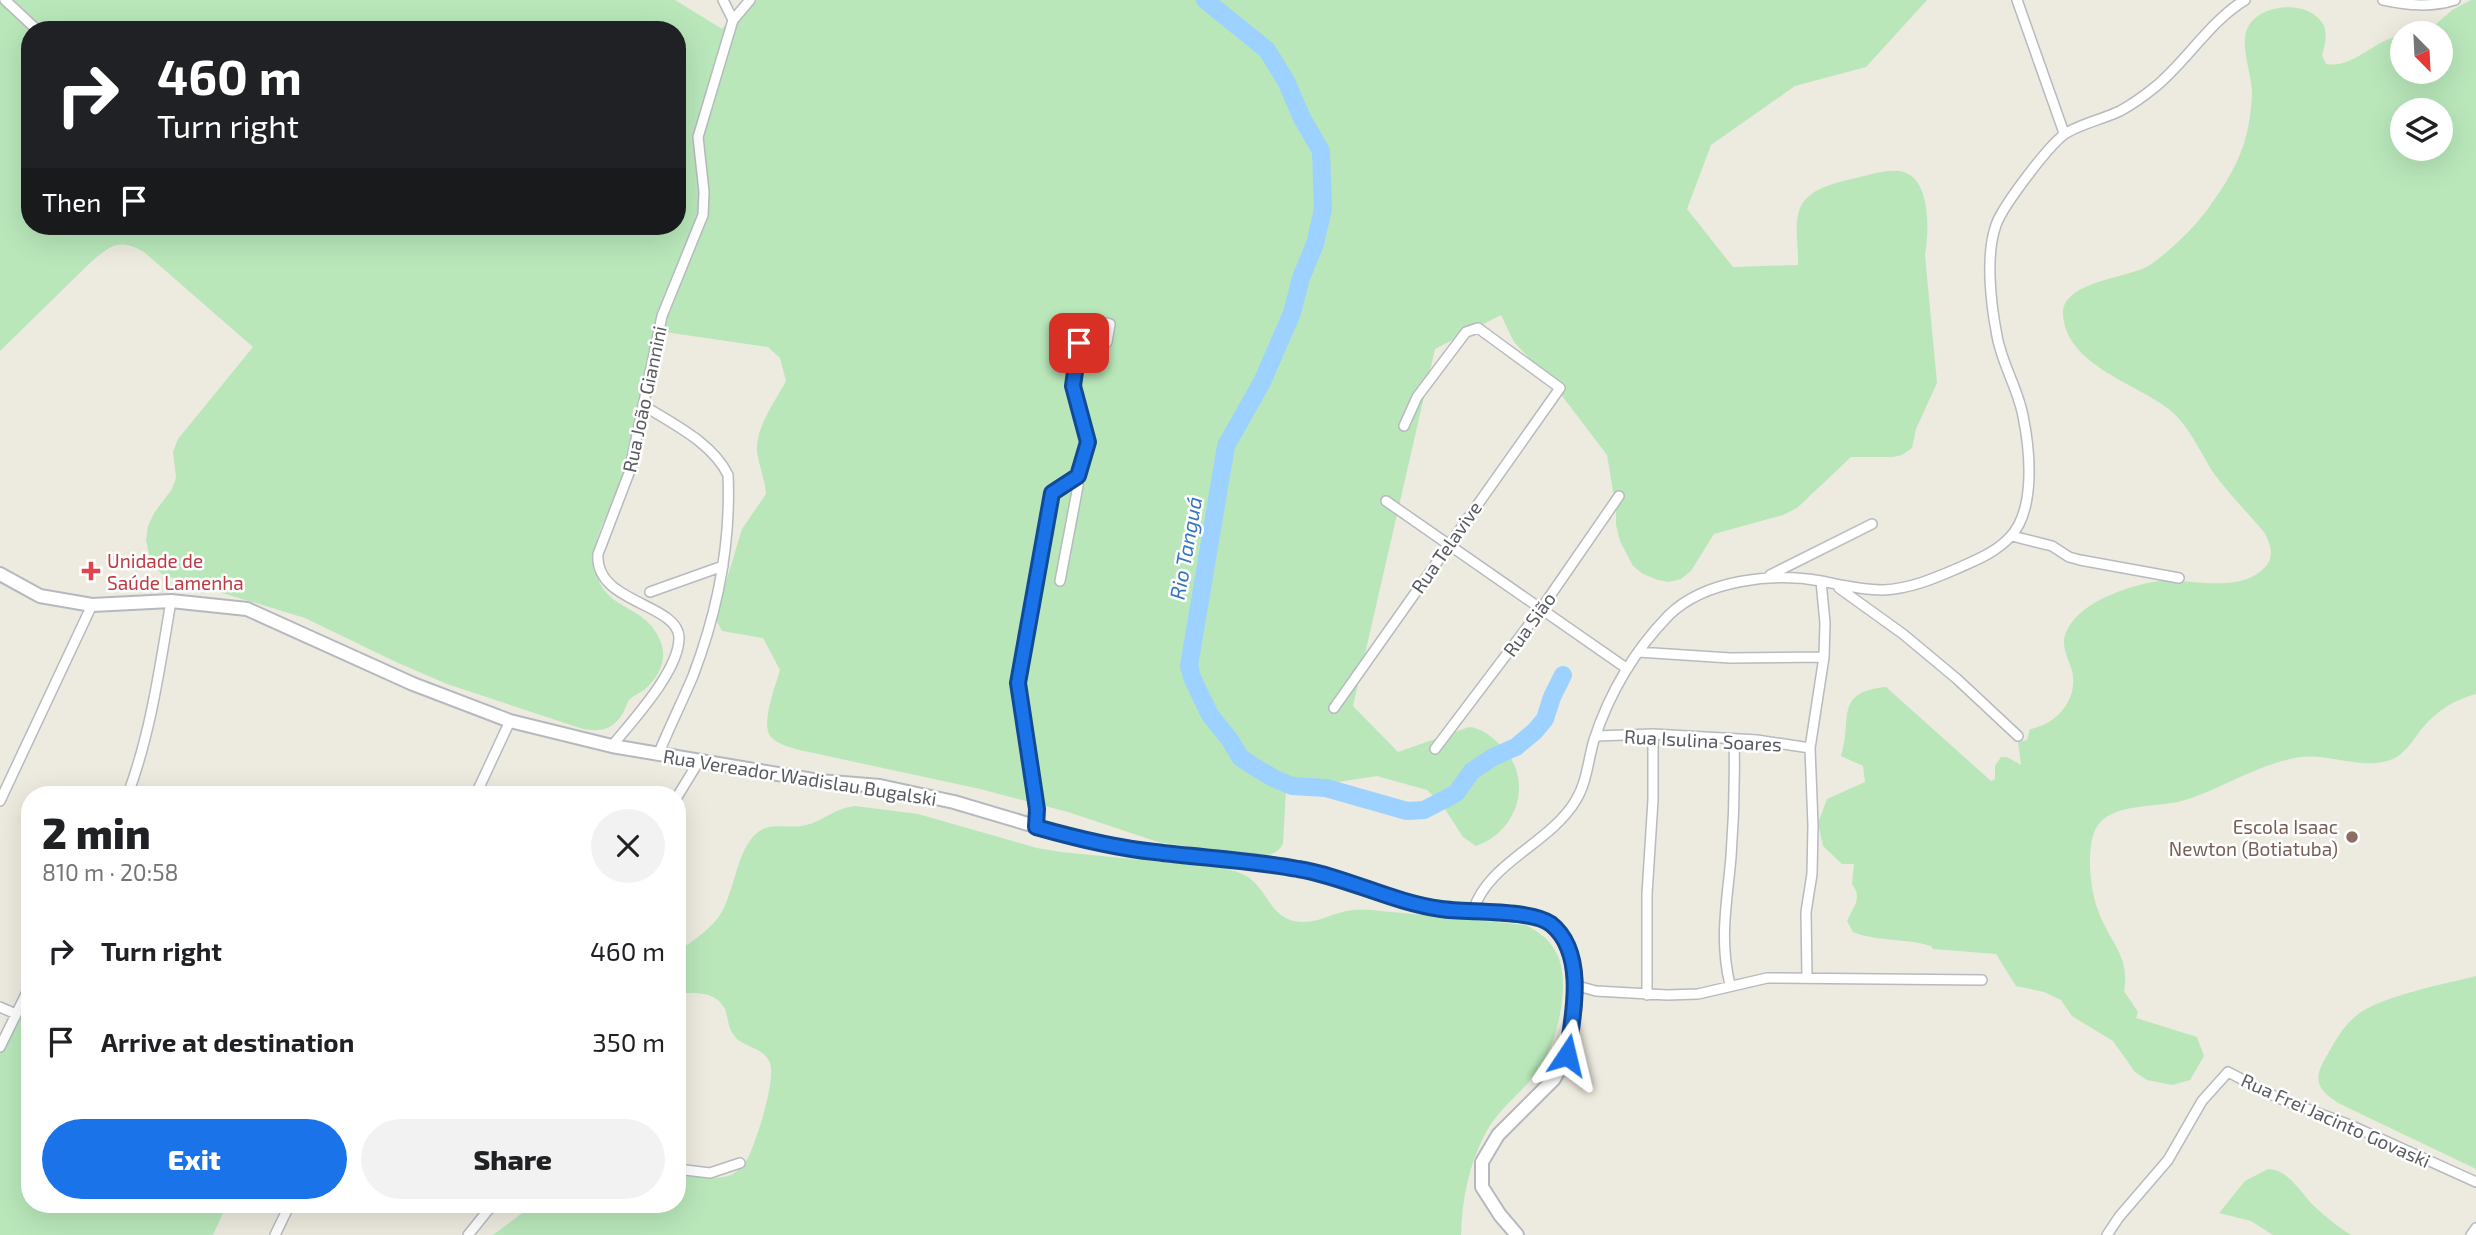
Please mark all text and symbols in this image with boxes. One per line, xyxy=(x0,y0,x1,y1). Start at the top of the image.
north arrow xyxy=(2390,21,2454,84)
map controls xyxy=(2390,21,2453,161)
text: 460 m xyxy=(157,46,302,105)
icon: right xyxy=(42,49,133,140)
button: layers xyxy=(2390,98,2453,161)
text: Turn right xyxy=(157,106,299,144)
icon: arrive xyxy=(115,182,153,220)
text: Then xyxy=(42,186,101,217)
pin xyxy=(1049,313,1109,373)
street label: Rua João Giannini xyxy=(617,324,671,474)
icon: arrive xyxy=(1060,324,1098,362)
water label: Rio Tanguá xyxy=(1164,495,1206,601)
street label: Rua Telavive xyxy=(1406,497,1486,597)
place label: Unidade de Saúde Lamenha xyxy=(107,549,244,594)
marker: Unidade de Saúde Lamenha xyxy=(81,561,101,581)
street label: Rua Sião xyxy=(1498,587,1560,661)
street label: Rua Isulina Soares xyxy=(1624,724,1782,756)
street label: Rua Vereador Wadislau Bugalski xyxy=(662,744,938,810)
text: 2 min xyxy=(42,807,151,857)
button: close xyxy=(591,809,665,883)
place label: Escola Isaac Newton (Botiatuba) xyxy=(2169,815,2338,860)
marker: Escola Isaac Newton (Botiatuba) xyxy=(2344,829,2360,845)
text: 810 m · 20:58 xyxy=(42,858,178,886)
icon: right xyxy=(42,932,80,970)
text: Turn right xyxy=(101,935,222,966)
text: 460 m xyxy=(590,935,665,966)
position arrow xyxy=(1530,1018,1604,1092)
icon: arrive xyxy=(42,1023,80,1061)
text: Arrive at destination xyxy=(101,1026,354,1057)
text: 350 m xyxy=(592,1026,665,1057)
street label: Rua Frei Jacinto Govaski xyxy=(2238,1068,2434,1172)
button: Exit xyxy=(42,1119,347,1199)
button: Share xyxy=(361,1119,665,1199)

